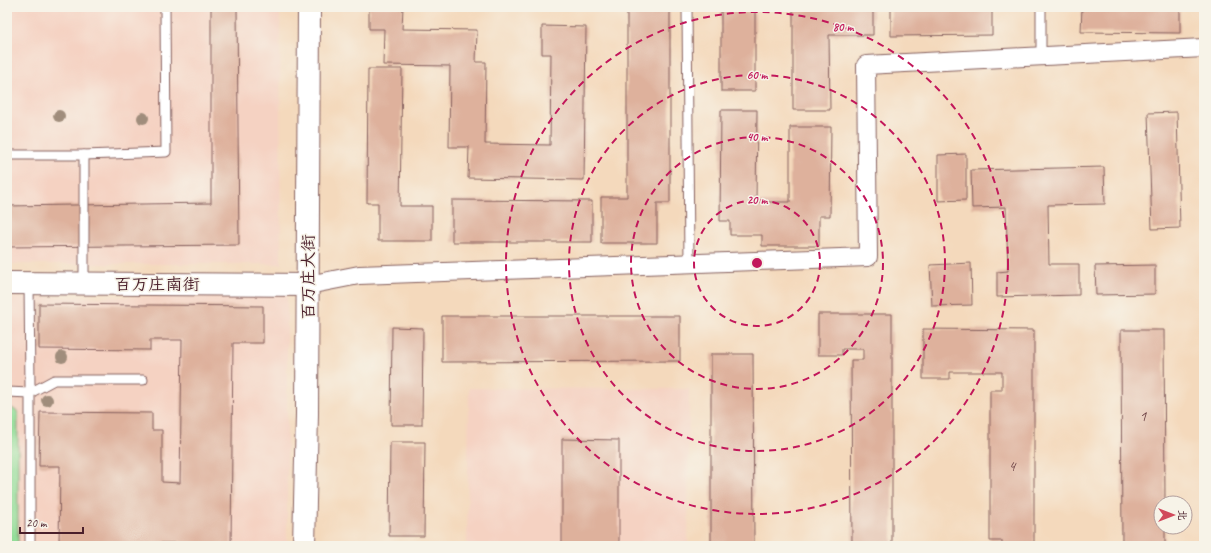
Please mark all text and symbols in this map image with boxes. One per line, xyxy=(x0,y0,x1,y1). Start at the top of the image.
text: 80 m xyxy=(833,19,854,35)
text: 60 m xyxy=(747,67,769,83)
text: 40 m xyxy=(747,129,768,145)
text: 20 m xyxy=(747,192,768,208)
street label: 百万庄大街 xyxy=(298,235,319,320)
centre of rings xyxy=(750,256,764,270)
street label: 百万庄南街 xyxy=(115,274,200,295)
house number: 1 xyxy=(1140,407,1148,426)
house number: 4 xyxy=(1009,457,1017,476)
north arrow xyxy=(1153,495,1193,535)
scale bar xyxy=(20,509,83,535)
text: 北 xyxy=(1176,510,1190,521)
text: 20 m xyxy=(26,515,48,531)

